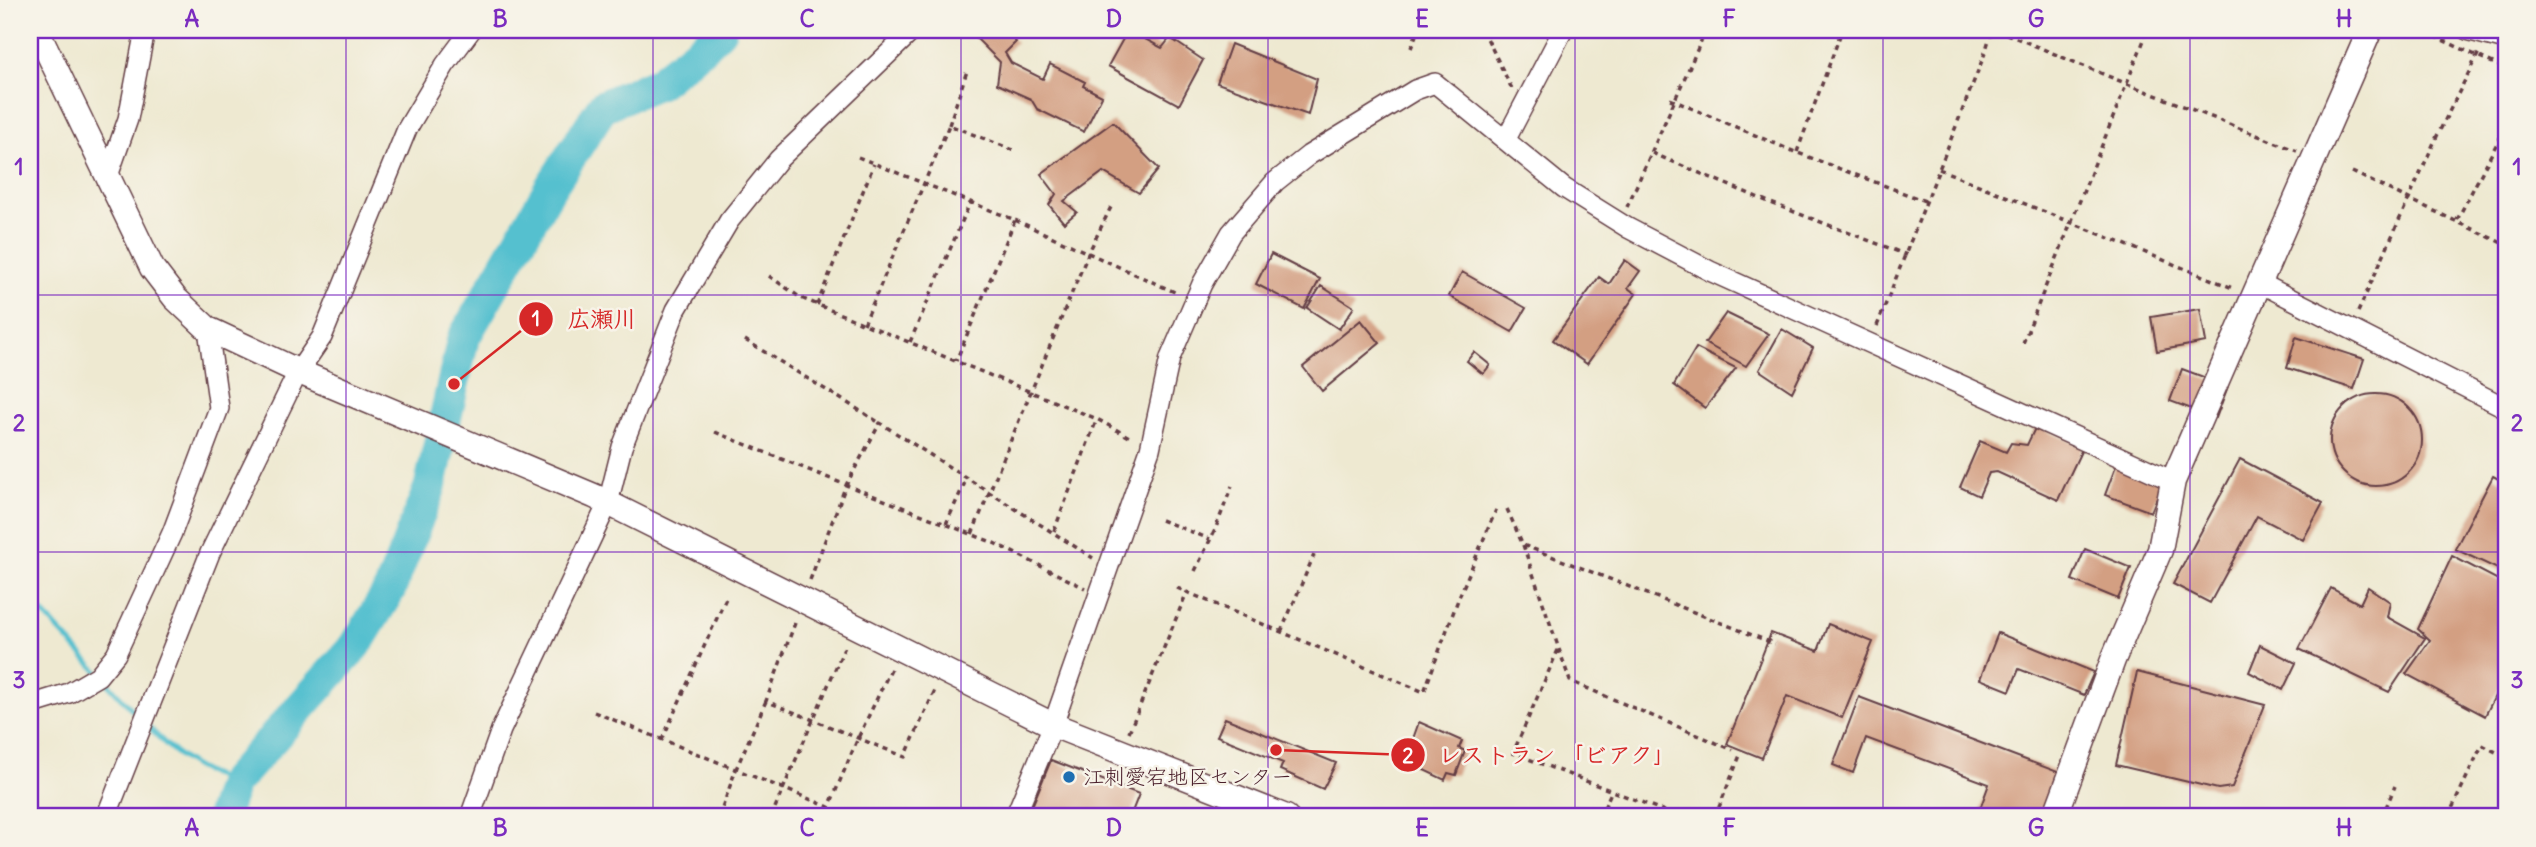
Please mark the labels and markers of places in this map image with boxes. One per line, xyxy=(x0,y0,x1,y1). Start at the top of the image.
callout: 広瀬川 xyxy=(518,297,650,341)
callout: レストラン 「ビアク」 xyxy=(1390,733,1689,777)
place label: 江刺愛宕地区センター xyxy=(1083,763,1292,790)
marker: 江刺愛宕地区センター xyxy=(1061,769,1077,785)

